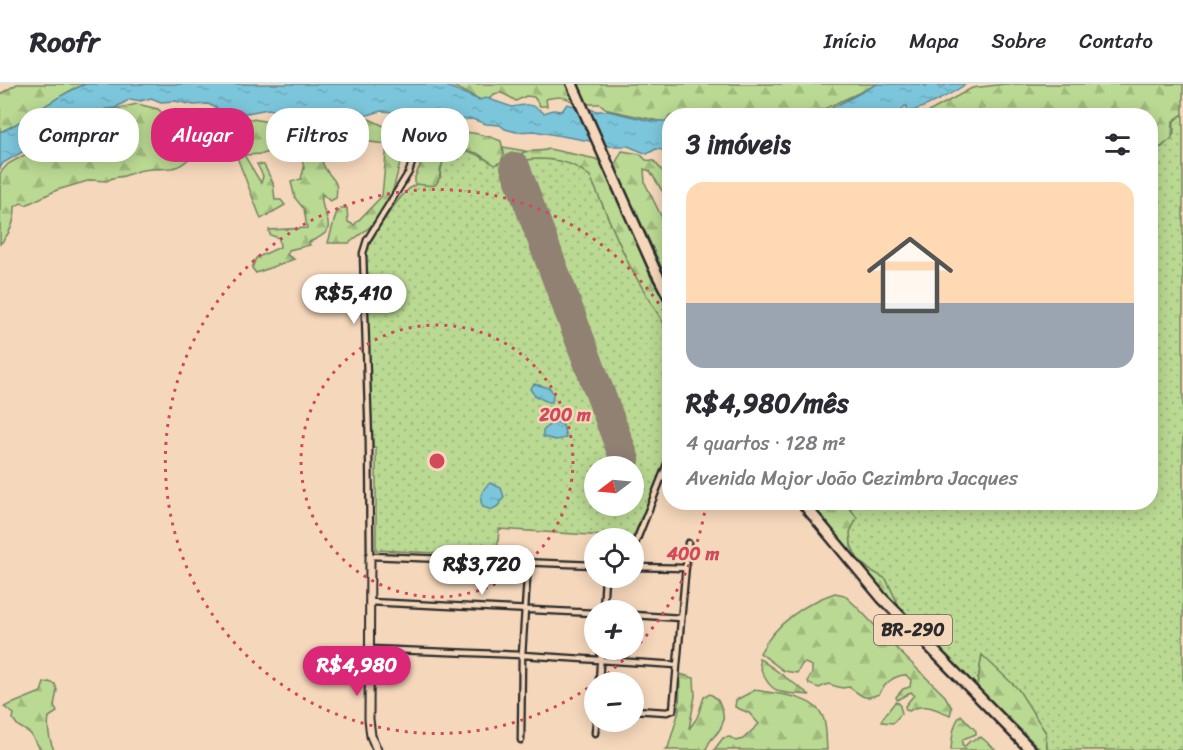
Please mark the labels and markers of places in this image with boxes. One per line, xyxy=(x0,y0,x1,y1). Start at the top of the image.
pin: R$5,410 xyxy=(299,274,409,325)
centre of rings xyxy=(427,451,447,471)
pin: R$3,720 xyxy=(427,545,537,596)
pin: R$4,980 xyxy=(302,646,412,697)

